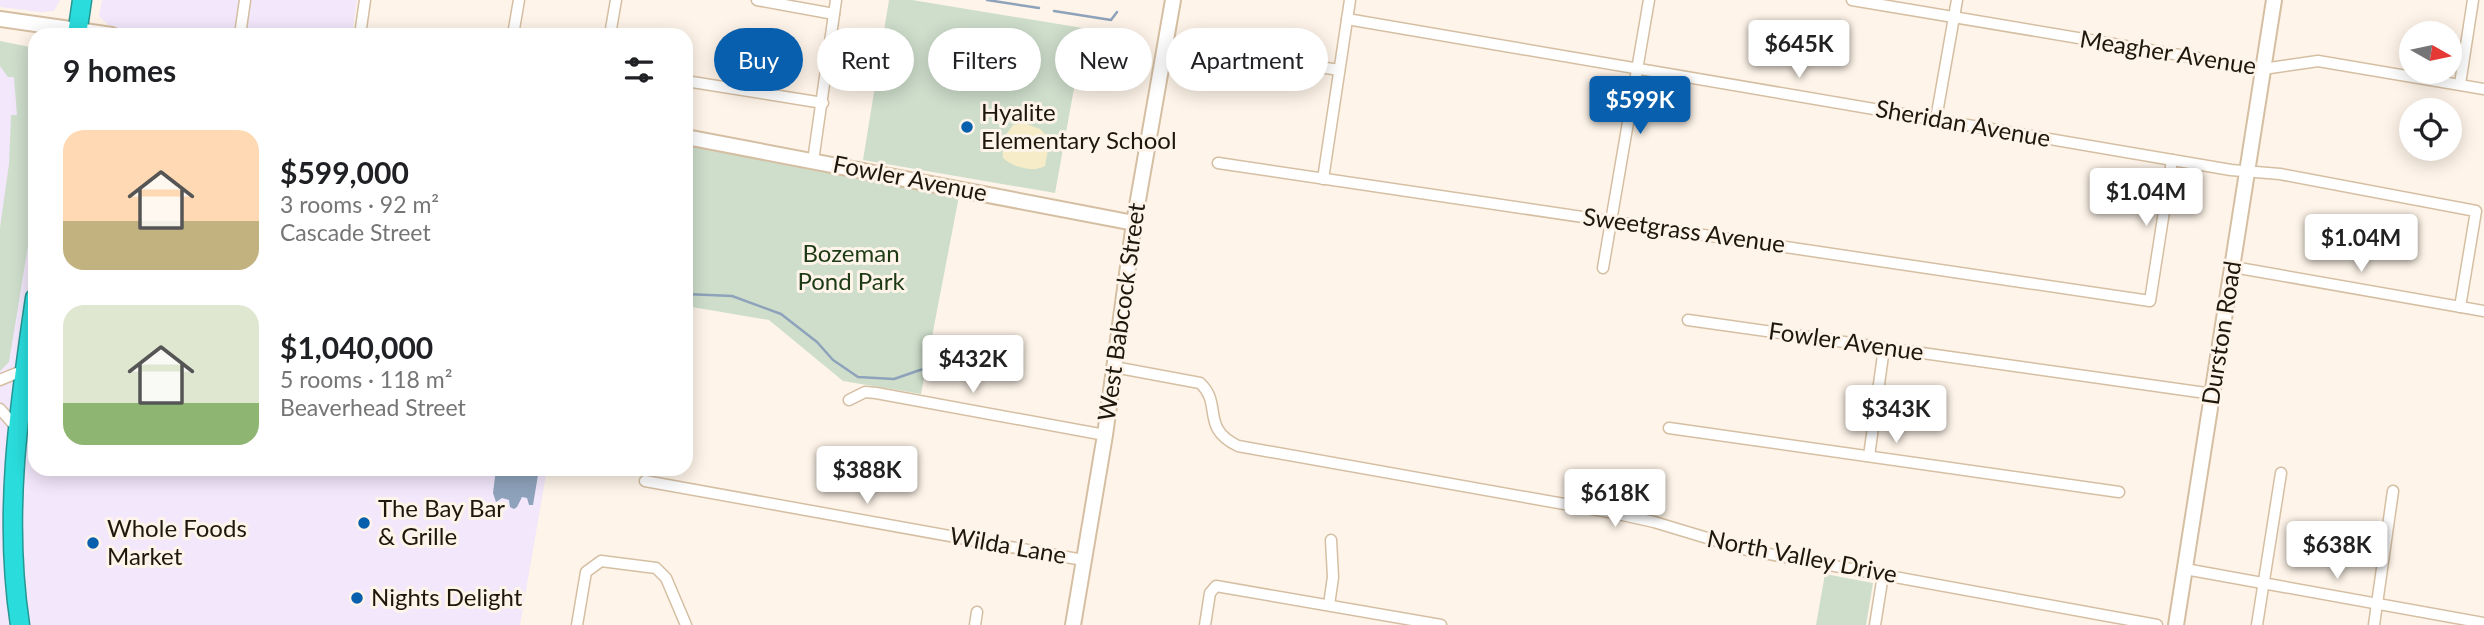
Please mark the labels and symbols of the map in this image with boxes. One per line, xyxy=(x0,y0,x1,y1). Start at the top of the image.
pin: $645K xyxy=(1750,20,1848,80)
north arrow xyxy=(2399,21,2462,84)
street label: Meagher Avenue xyxy=(2078,23,2258,80)
pin: $599K xyxy=(1591,76,1689,136)
street label: Sheridan Avenue xyxy=(1874,93,2053,152)
place label: Hyalite Elementary School xyxy=(981,97,1177,154)
marker: Hyalite Elementary School xyxy=(959,119,975,135)
street label: Fowler Avenue xyxy=(831,148,990,207)
pin: $1.04M xyxy=(2089,168,2203,228)
street label: West Babcock Street xyxy=(1091,201,1150,423)
street label: Sweetgrass Avenue xyxy=(1581,201,1787,258)
pin: $1.04M xyxy=(2304,215,2418,274)
park label: Bozeman Pond Park xyxy=(797,238,905,295)
street label: Durston Road xyxy=(2195,259,2246,407)
street label: Fowler Avenue xyxy=(1767,315,1926,366)
pin: $432K xyxy=(924,336,1022,395)
pin: $343K xyxy=(1847,386,1945,445)
pin: $388K xyxy=(818,447,916,506)
pin: $618K xyxy=(1566,470,1664,529)
place label: The Bay Bar & Grille xyxy=(378,493,505,550)
place label: Whole Foods Market xyxy=(107,513,247,570)
marker: The Bay Bar & Grille xyxy=(356,515,372,531)
street label: Wilda Lane xyxy=(948,520,1069,569)
pin: $638K xyxy=(2288,522,2386,581)
street label: North Valley Drive xyxy=(1705,523,1900,588)
marker: Whole Foods Market xyxy=(85,535,101,551)
place label: Nights Delight xyxy=(371,582,523,611)
marker: Nights Delight xyxy=(349,590,365,606)

